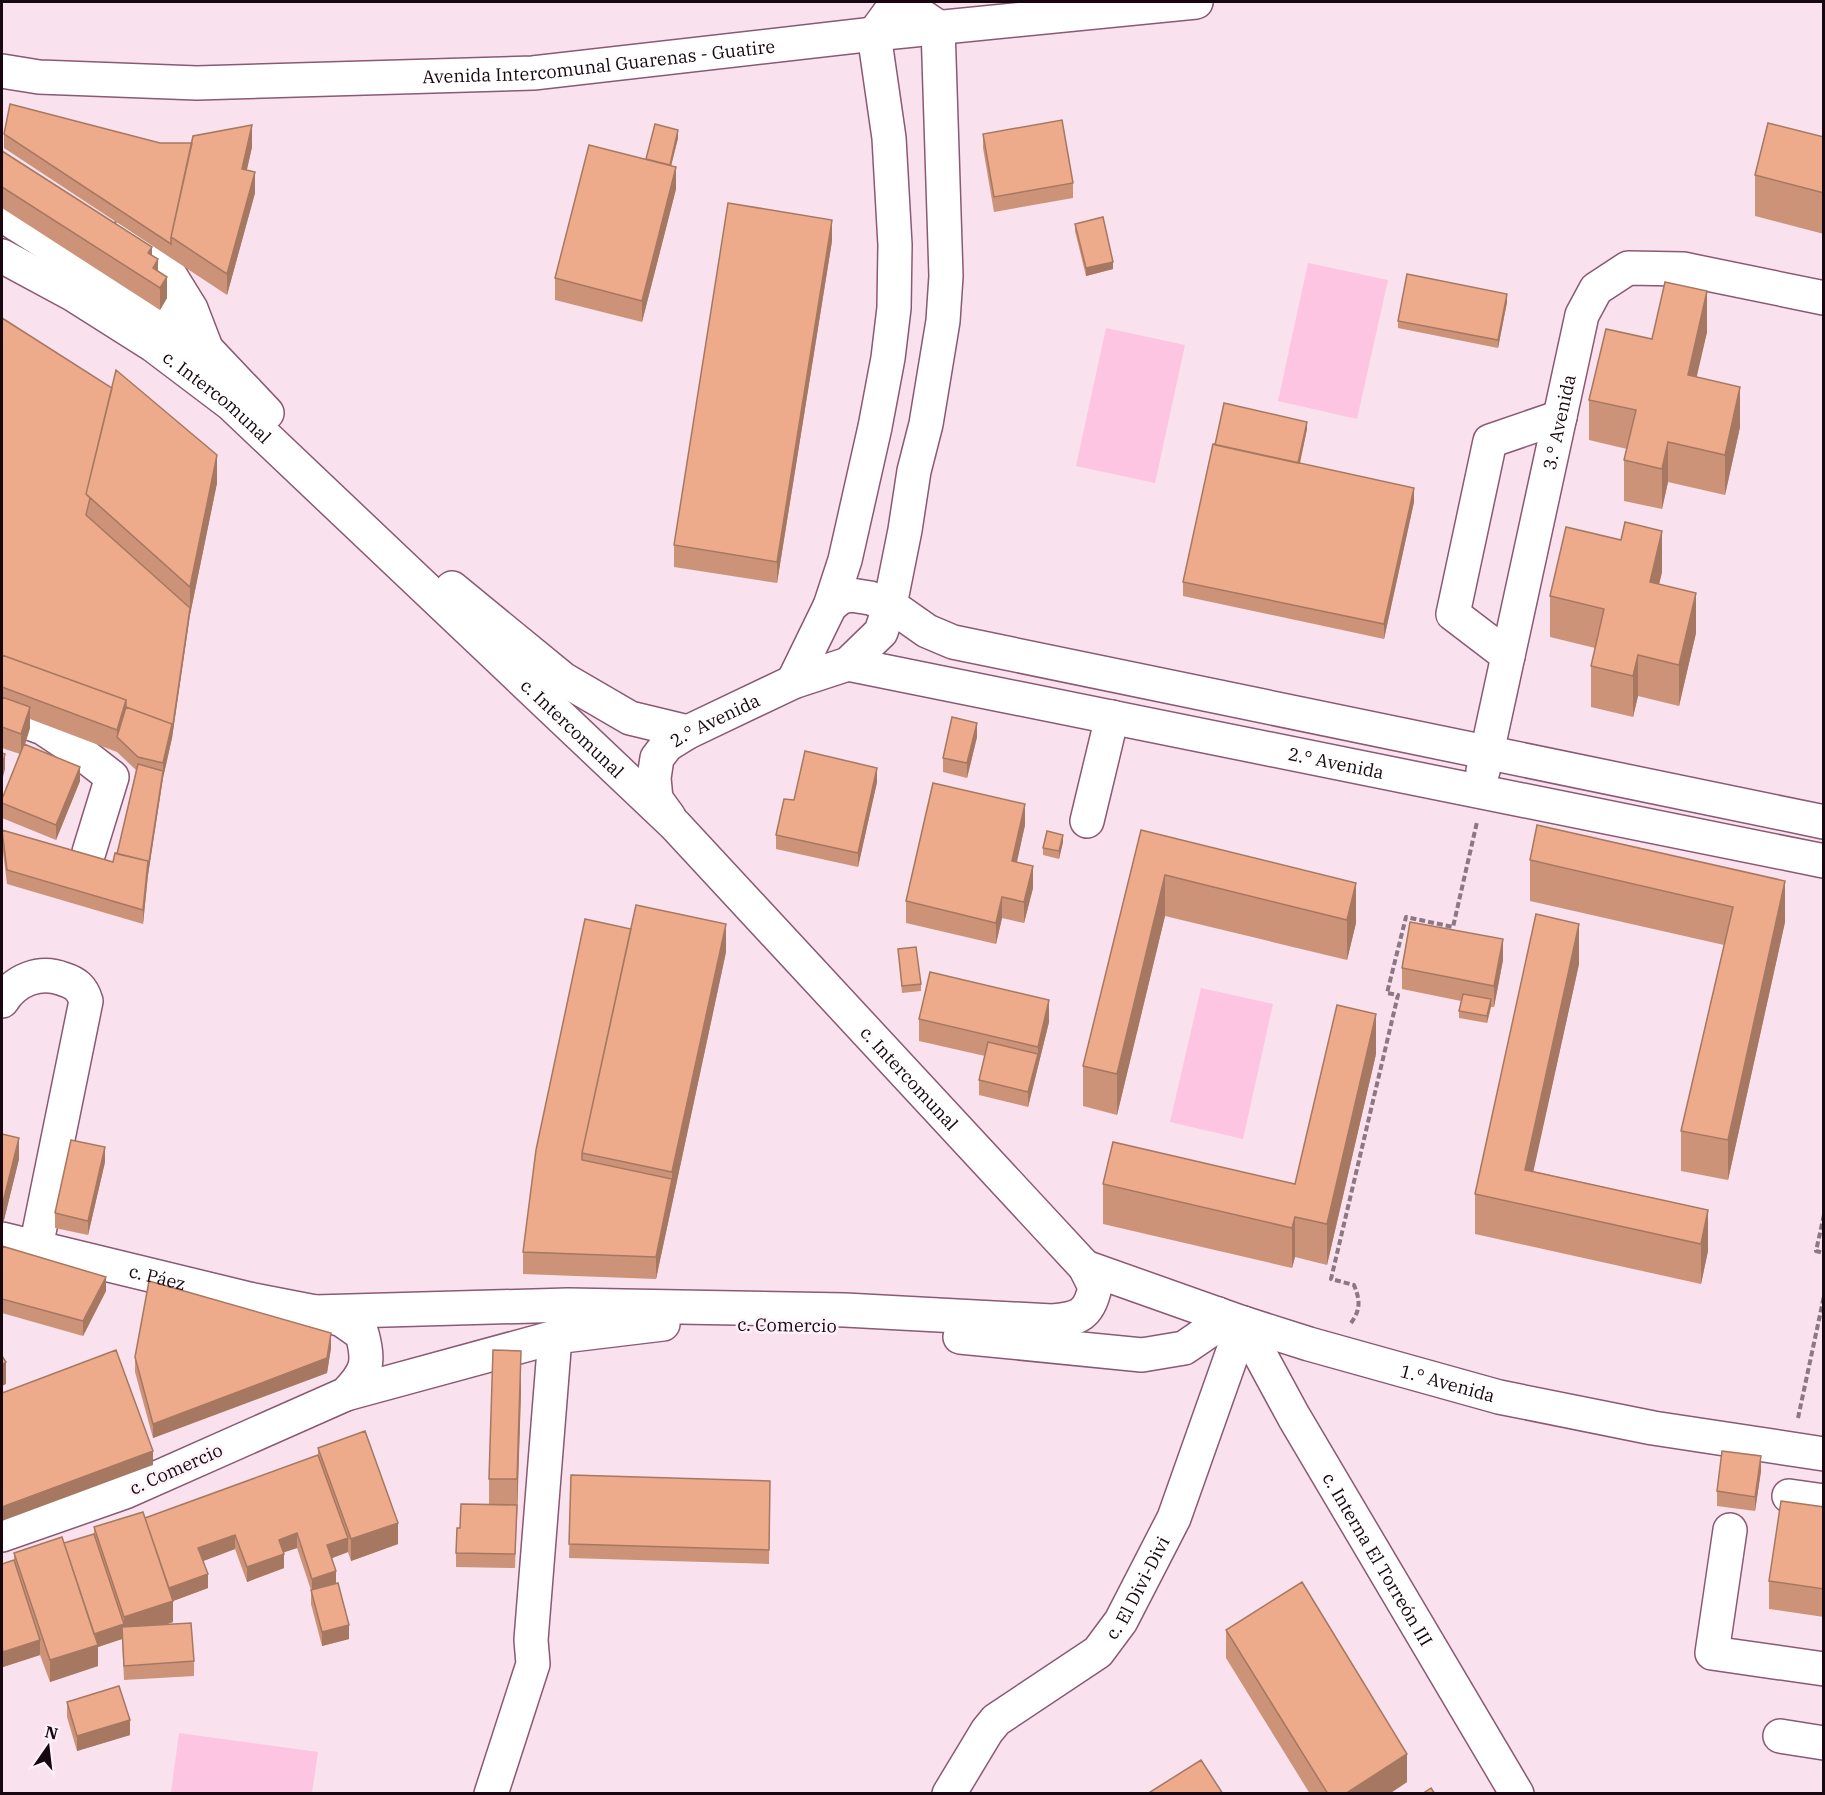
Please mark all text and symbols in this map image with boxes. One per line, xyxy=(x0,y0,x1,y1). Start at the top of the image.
street label: Avenida Intercomunal Guarenas - Guatire xyxy=(422,34,776,88)
street label: c. Intercomunal xyxy=(159,345,277,448)
street label: 3.° Avenida xyxy=(1537,372,1580,472)
street label: c. Intercomunal xyxy=(516,673,629,782)
street label: 2.° Avenida xyxy=(666,688,763,752)
street label: 2.° Avenida xyxy=(1286,742,1386,783)
street label: c. Intercomunal xyxy=(856,1021,964,1135)
street label: c. Páez xyxy=(127,1259,188,1295)
street label: c. Comercio xyxy=(737,1313,837,1337)
street label: 1.° Avenida xyxy=(1398,1359,1498,1407)
street label: c. Comercio xyxy=(126,1438,226,1500)
street label: c. Interna El Torreón III xyxy=(1318,1468,1438,1650)
street label: c. El Divi-Divi xyxy=(1100,1532,1174,1644)
north arrow xyxy=(18,1717,78,1777)
text: N xyxy=(43,1721,60,1744)

